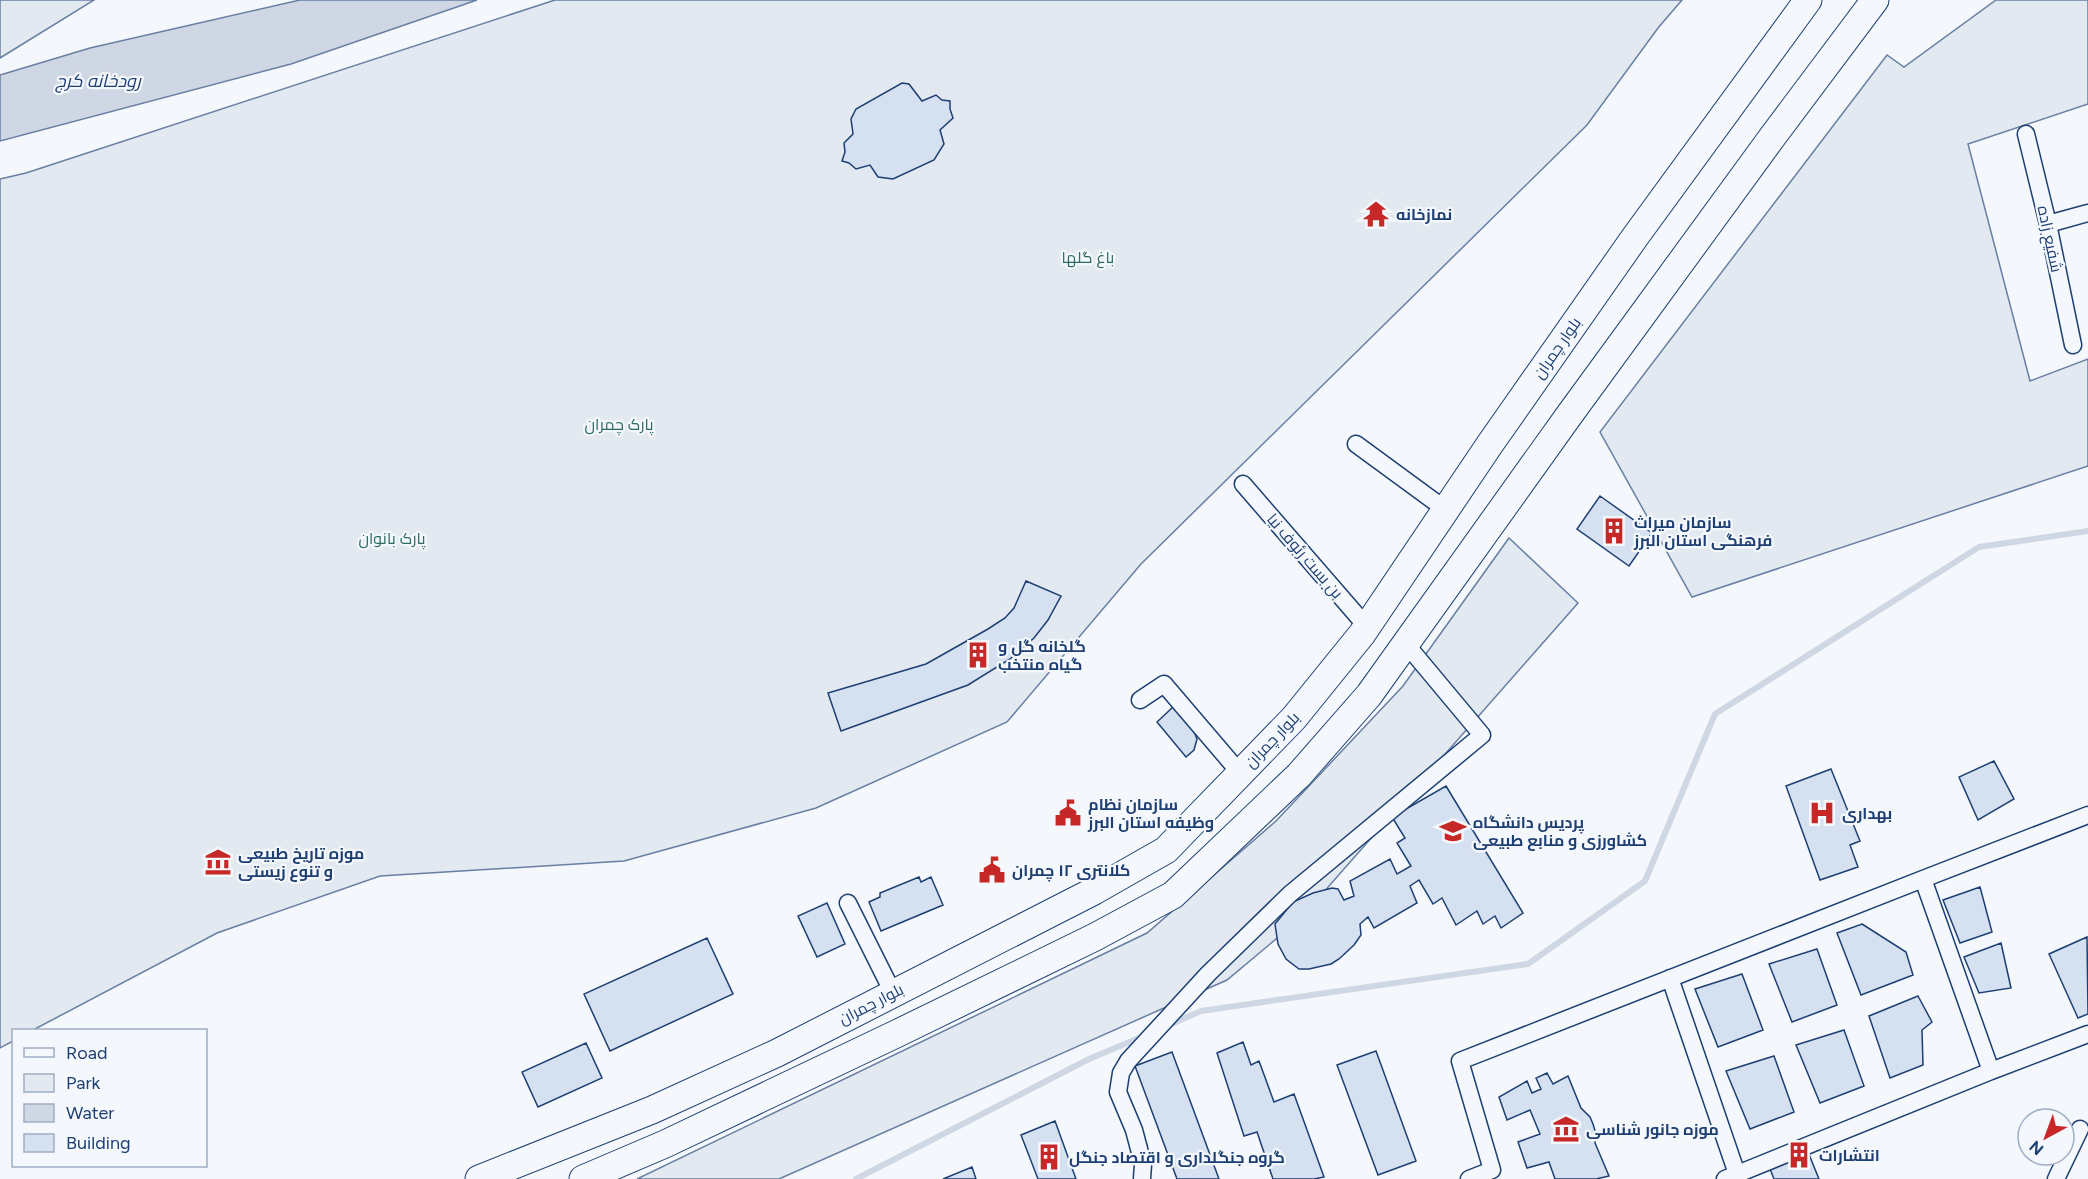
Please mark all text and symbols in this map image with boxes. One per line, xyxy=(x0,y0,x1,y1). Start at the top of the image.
water label: رودخانه کرج xyxy=(54,70,142,93)
temple icon: نمازخانه xyxy=(1361,199,1391,229)
street label: شفیع زاده xyxy=(2032,204,2066,275)
place label: نمازخانه xyxy=(1396,205,1452,224)
park label: باغ گلها xyxy=(1062,248,1114,269)
street label: بلوار چمران xyxy=(1529,314,1587,383)
park label: پارک چمران xyxy=(584,415,654,436)
street label: بن بست رئوف نیا xyxy=(1262,510,1347,603)
place label: سازمان میراث فرهنگی استان البرز xyxy=(1633,513,1772,550)
building icon: سازمان میراث فرهنگی استان البرز xyxy=(1599,516,1629,546)
park label: پارک بانوان xyxy=(358,529,426,550)
place label: گلخانه گل و گیاه منتخب xyxy=(998,637,1086,674)
building icon: گلخانه گل و گیاه منتخب xyxy=(963,640,993,670)
street label: بلوار چمران xyxy=(1241,708,1305,773)
place label: سازمان نظام وظیفه استان البرز xyxy=(1087,795,1214,832)
public building icon: سازمان نظام وظیفه استان البرز xyxy=(1053,798,1083,828)
hospital icon: بهداری xyxy=(1807,798,1837,828)
place label: بهداری xyxy=(1842,804,1892,823)
place label: پردیس دانشگاه کشاورزی و منابع طبیعی xyxy=(1473,813,1647,851)
school or university icon: پردیس دانشگاه کشاورزی و منابع طبیعی xyxy=(1438,816,1468,846)
place label: موزه تاریخ طبیعی و تنوع زیستی xyxy=(238,844,364,882)
museum icon: موزه تاریخ طبیعی و تنوع زیستی xyxy=(203,847,233,877)
public building icon: کلانتری ۱۲ چمران xyxy=(977,855,1007,885)
place label: کلانتری ۱۲ چمران xyxy=(1012,861,1130,882)
street label: بلوار چمران xyxy=(835,980,908,1030)
legend xyxy=(12,1029,207,1167)
text: Road xyxy=(66,1042,107,1064)
text: Park xyxy=(66,1072,101,1094)
text: Water xyxy=(66,1102,114,1124)
north arrow xyxy=(2016,1107,2076,1167)
museum icon: موزه جانور شناسی xyxy=(1551,1114,1581,1144)
place label: موزه جانور شناسی xyxy=(1586,1120,1719,1139)
text: Building xyxy=(66,1132,131,1154)
text: N xyxy=(2026,1137,2047,1159)
building icon: انتشارات xyxy=(1784,1140,1814,1170)
building icon: گروه جنگلداری و اقتصاد جنگل xyxy=(1034,1142,1064,1172)
place label: انتشارات xyxy=(1819,1146,1880,1165)
place label: گروه جنگلداری و اقتصاد جنگل xyxy=(1069,1148,1285,1167)

